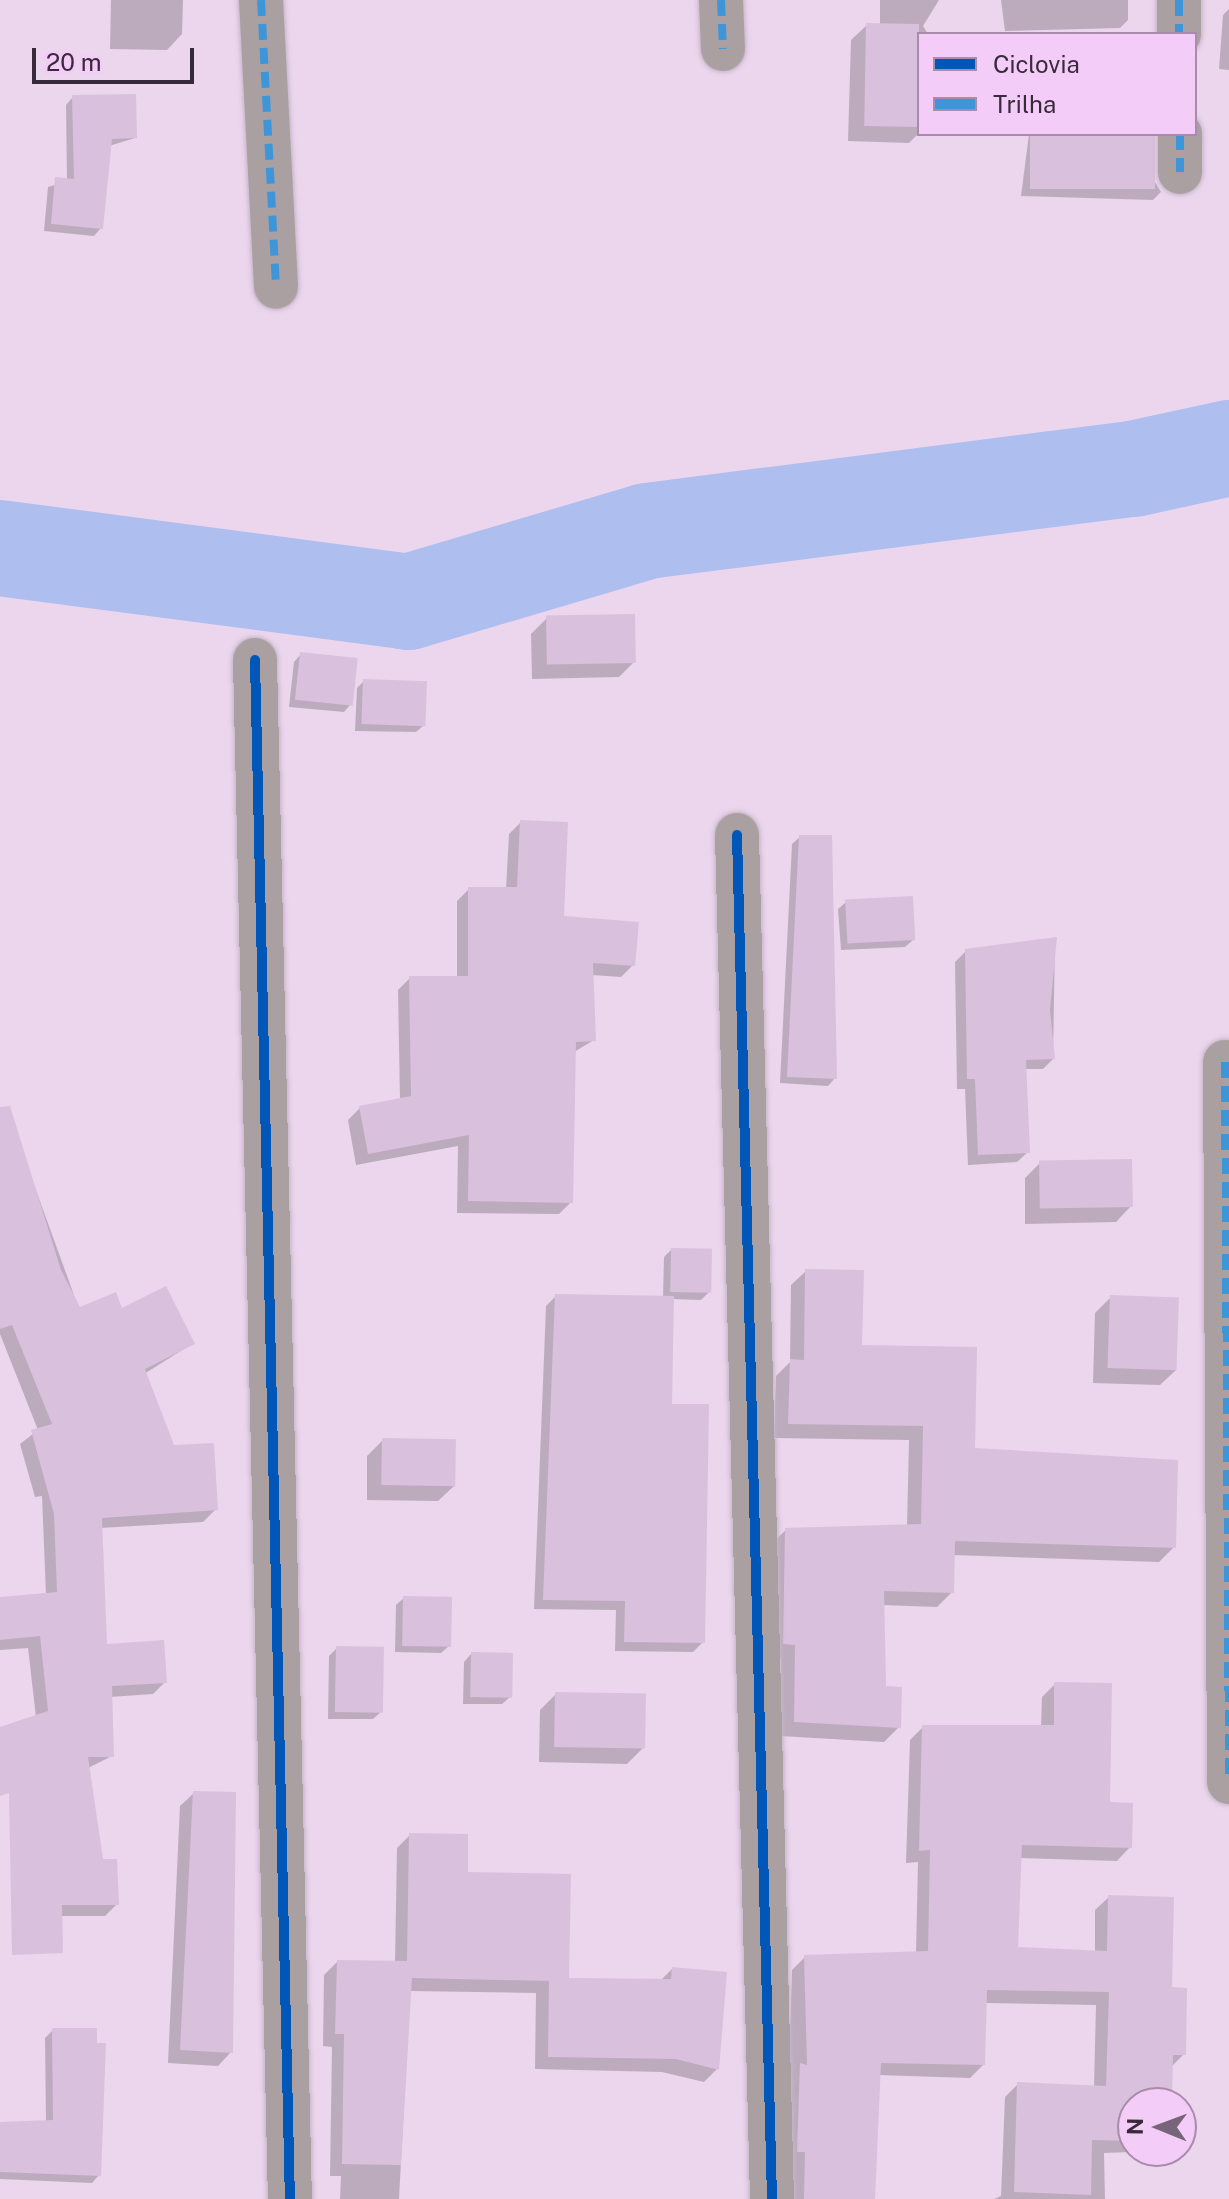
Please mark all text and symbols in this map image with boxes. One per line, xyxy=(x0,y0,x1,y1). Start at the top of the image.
scale bar xyxy=(36,32,198,82)
legend xyxy=(917,32,1197,136)
text: 20 m xyxy=(46,48,102,76)
text: Ciclovia xyxy=(993,50,1080,78)
text: Trilha xyxy=(993,90,1056,118)
north arrow xyxy=(1117,2087,1197,2167)
text: N xyxy=(1122,2118,1148,2135)

